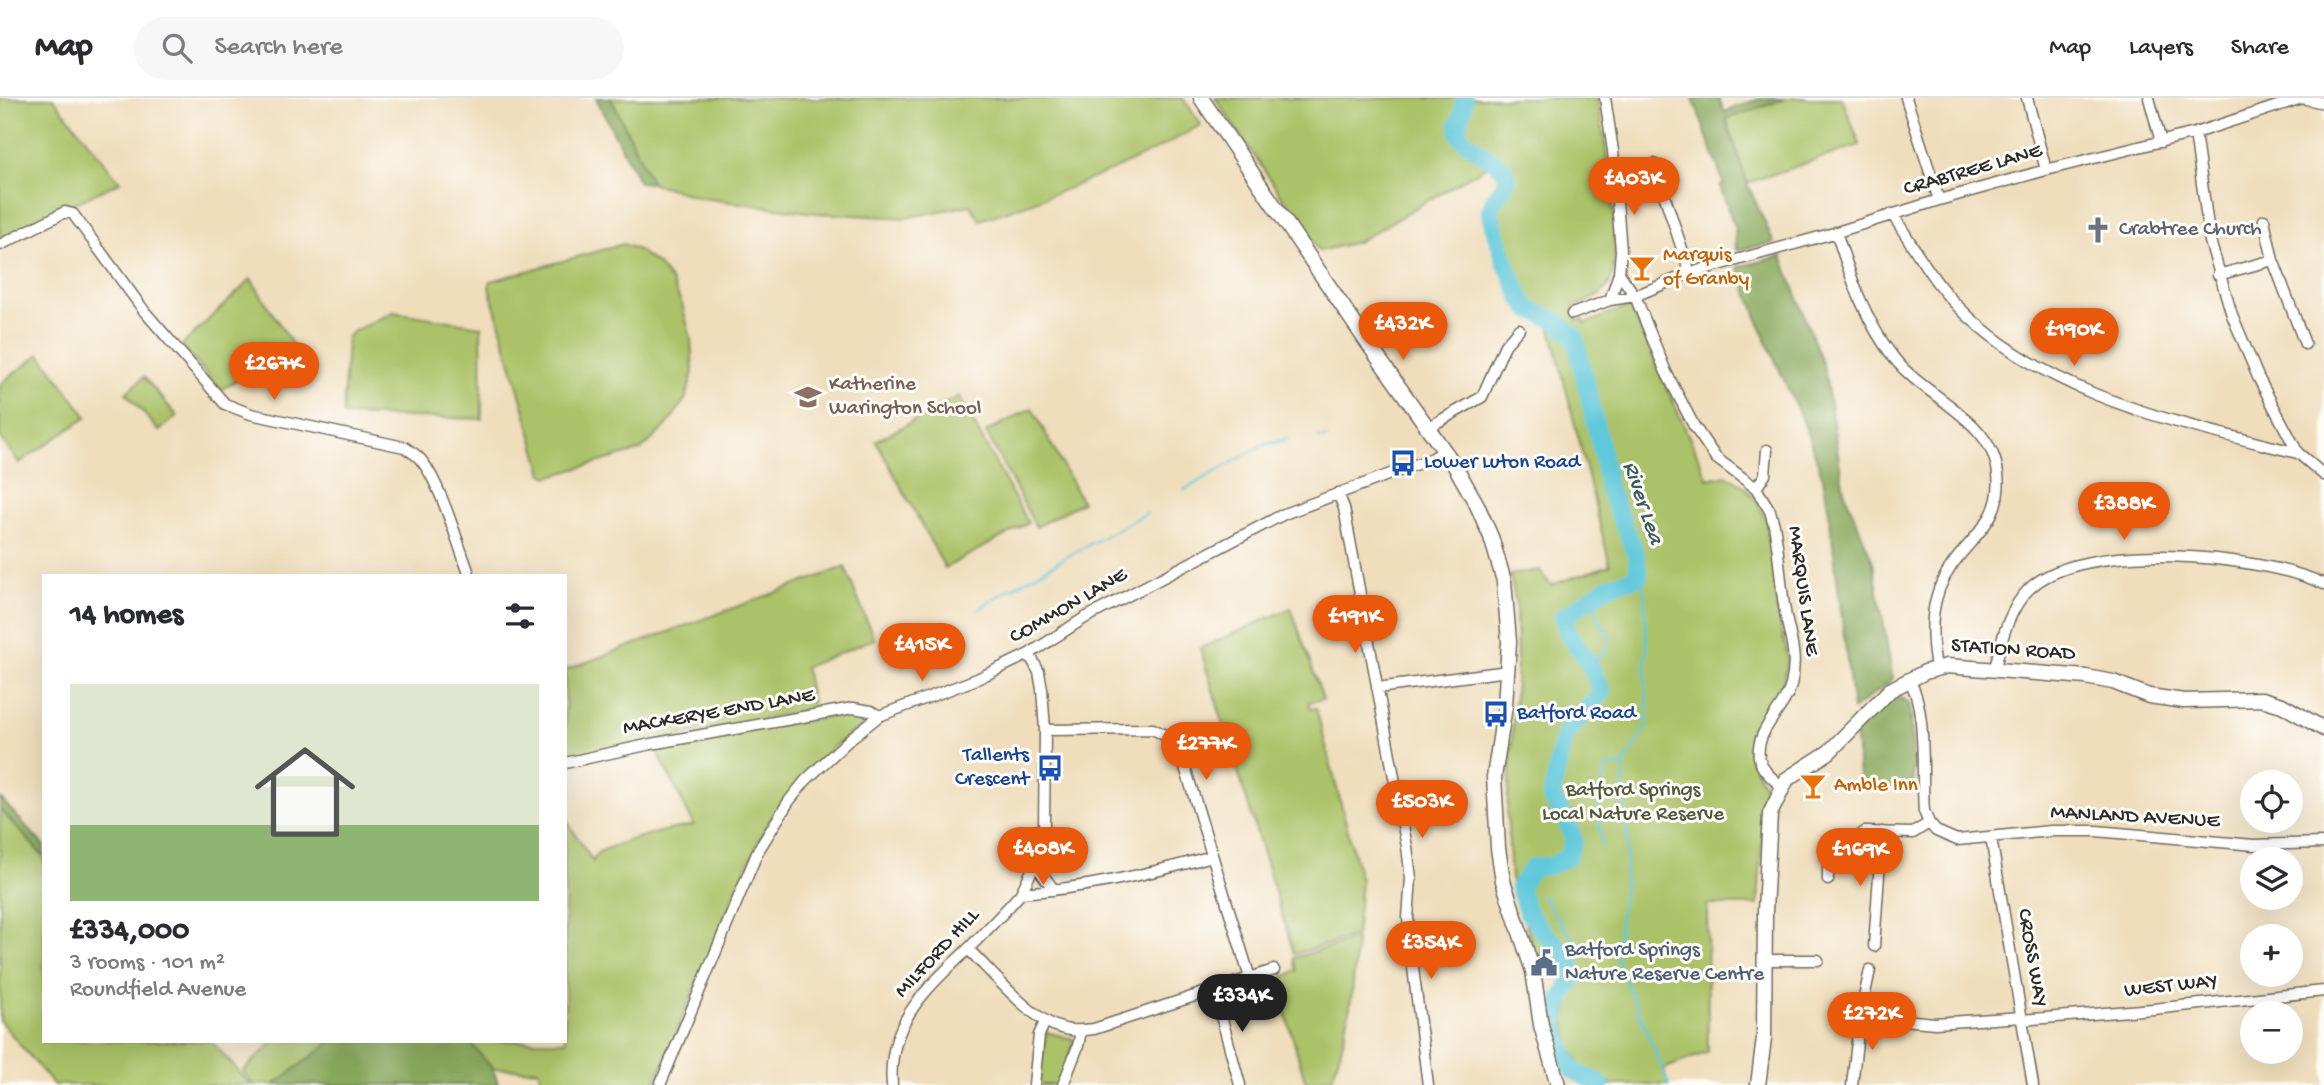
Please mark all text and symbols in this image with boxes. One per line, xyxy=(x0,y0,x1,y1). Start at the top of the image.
search box xyxy=(134,17,624,80)
text: Map xyxy=(35,29,92,67)
icon: search xyxy=(158,29,196,67)
text: Search here xyxy=(214,33,343,64)
text: Map xyxy=(2049,34,2091,63)
text: Layers xyxy=(2129,34,2193,63)
text: Share xyxy=(2231,34,2289,63)
street label: CRABTREE LANE xyxy=(1901,139,2046,203)
pin: £403K xyxy=(1585,158,1683,217)
text: £403K xyxy=(1605,166,1663,193)
church icon: Crabtree Church xyxy=(2083,215,2113,245)
place label: Crabtree Church xyxy=(2119,218,2262,243)
place label: Marquis of Granby xyxy=(1663,244,1749,293)
bar icon: Marquis of Granby xyxy=(1627,253,1657,283)
pin: £432K xyxy=(1354,302,1452,362)
pin: £190K xyxy=(2025,308,2123,368)
text: £432K xyxy=(1375,311,1431,338)
text: £190K xyxy=(2046,317,2102,344)
pin: £267K xyxy=(225,342,323,402)
text: £267K xyxy=(245,351,303,378)
place label: Katherine Warington School xyxy=(829,373,981,422)
school or university icon: Katherine Warington School xyxy=(793,382,823,412)
bus stop icon: Lower Luton Road xyxy=(1388,448,1418,478)
place label: Lower Luton Road xyxy=(1424,451,1582,476)
water label: River Lea xyxy=(1615,458,1669,549)
pin: £388K xyxy=(2075,482,2173,542)
text: £388K xyxy=(2094,491,2154,518)
street label: MARQUIS LANE xyxy=(1781,524,1824,658)
street label: COMMON LANE xyxy=(1006,563,1133,651)
pin: £191K xyxy=(1306,596,1404,655)
icon: filters xyxy=(501,597,539,635)
text: 14 homes xyxy=(70,599,183,634)
text: £191K xyxy=(1329,604,1381,631)
pin: £415K xyxy=(873,624,971,683)
text: £415K xyxy=(894,632,950,659)
street label: STATION ROAD xyxy=(1950,634,2076,668)
street label: MACKERYE END LANE xyxy=(621,684,818,742)
bus stop icon: Batford Road xyxy=(1481,699,1511,729)
place label: Batford Road xyxy=(1516,702,1638,727)
pin: £277K xyxy=(1157,722,1255,782)
icon: home xyxy=(242,729,368,855)
text: £277K xyxy=(1177,731,1235,758)
place label: Tallents Crescent xyxy=(955,744,1031,793)
bus stop icon: Tallents Crescent xyxy=(1035,753,1065,783)
map controls xyxy=(2240,770,2303,1064)
button: locate xyxy=(2240,770,2303,833)
bar icon: Amble Inn xyxy=(1798,771,1828,801)
place label: Amble Inn xyxy=(1834,774,1918,799)
park label: Batford Springs Local Nature Reserve xyxy=(1542,779,1725,828)
pin: £503K xyxy=(1373,780,1471,840)
text: £503K xyxy=(1392,789,1452,816)
street label: MANLAND AVENUE xyxy=(2050,801,2221,835)
pin: £408K xyxy=(994,828,1092,887)
pin: £169K xyxy=(1811,828,1909,888)
text: £408K xyxy=(1013,836,1073,863)
text: £169K xyxy=(1832,837,1888,864)
button: layers xyxy=(2240,847,2303,910)
street label: MILFORD HILL xyxy=(890,903,986,1004)
street label: CROSS WAY xyxy=(2010,907,2052,1009)
text: £334,000 xyxy=(70,915,189,950)
pin: £354K xyxy=(1382,922,1480,981)
button: + xyxy=(2240,924,2303,987)
text: £354K xyxy=(1402,930,1460,957)
place label: Batford Springs Nature Reserve Centre xyxy=(1564,939,1765,988)
public building icon: Batford Springs Nature Reserve Centre xyxy=(1529,948,1559,978)
text: 3 rooms · 101 m² xyxy=(70,950,225,977)
street label: WEST WAY xyxy=(2123,970,2219,1004)
pin: £334K xyxy=(1193,974,1291,1034)
text: Roundfield Avenue xyxy=(70,977,246,1004)
text: £334K xyxy=(1213,983,1271,1010)
pin: £272K xyxy=(1823,992,1921,1052)
text: £272K xyxy=(1843,1001,1901,1028)
button: − xyxy=(2240,1001,2303,1064)

